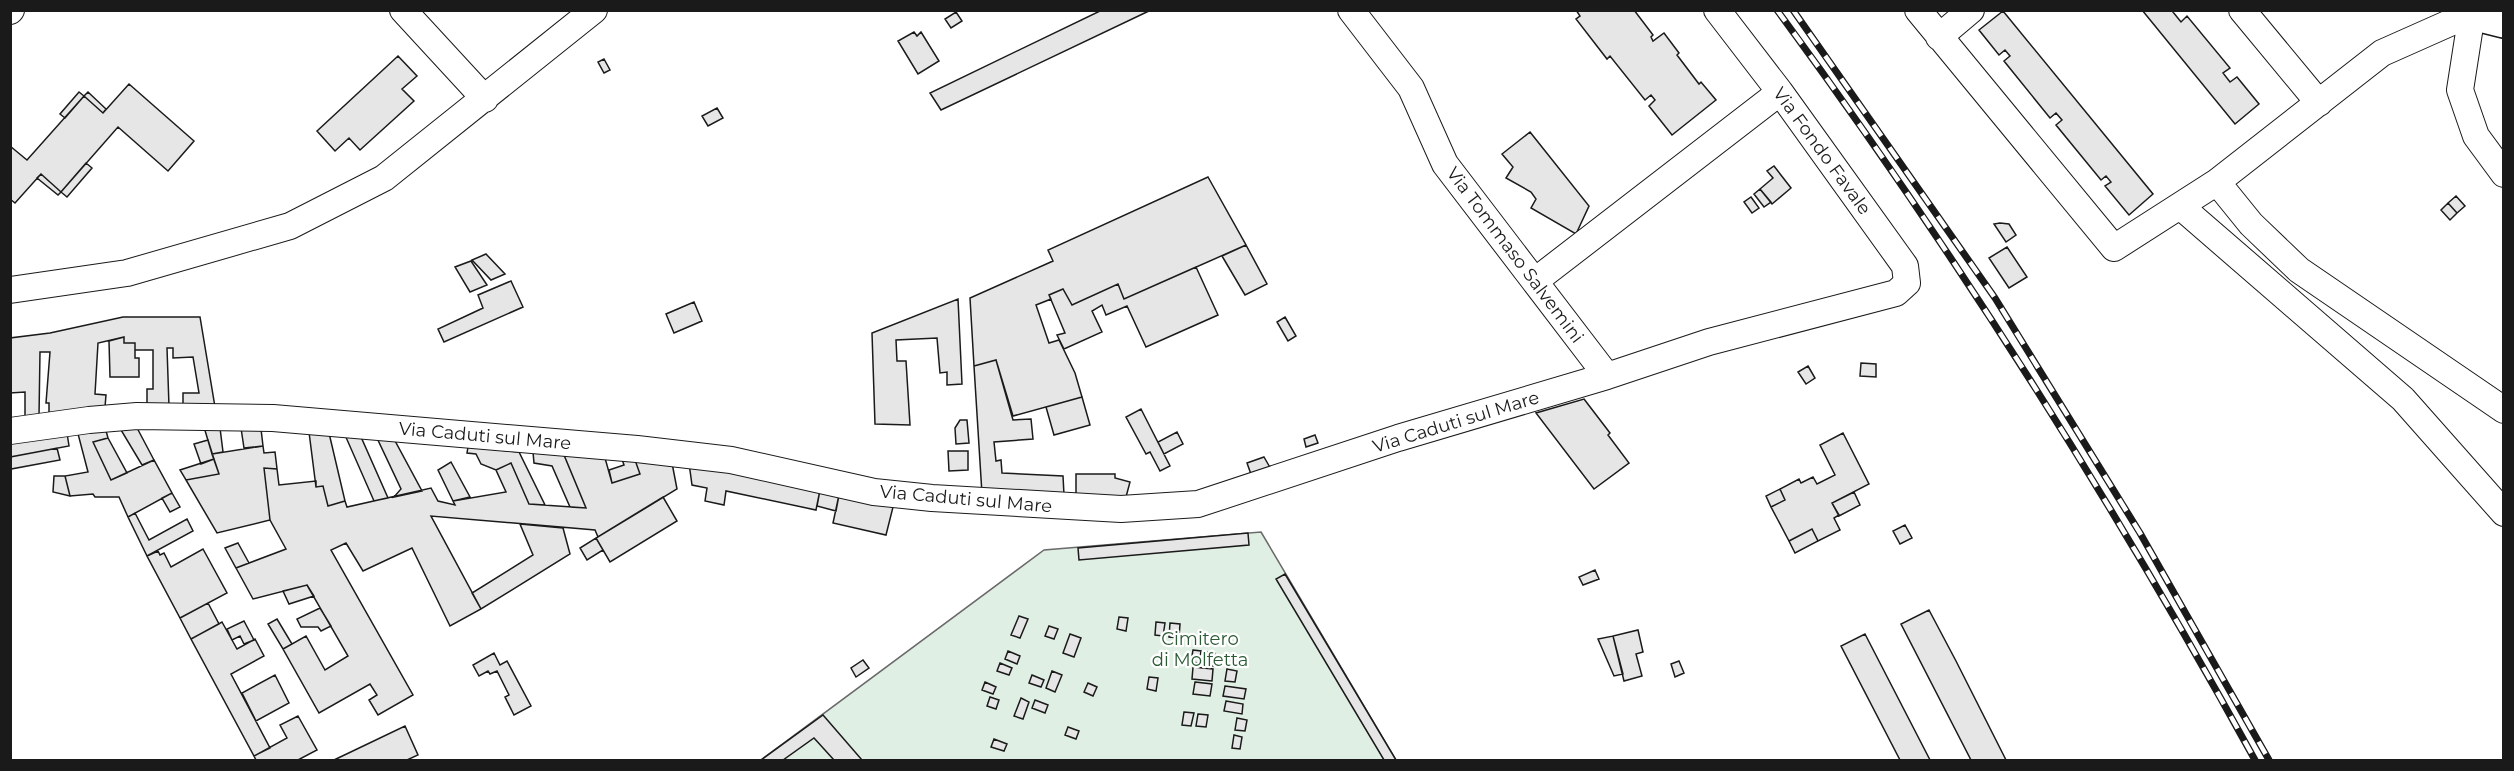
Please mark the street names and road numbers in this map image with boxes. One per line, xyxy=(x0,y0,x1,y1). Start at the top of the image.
street label: Via Fondo Favale xyxy=(1768,83,1876,219)
street label: Via Tommaso Salvemini xyxy=(1442,163,1588,347)
street label: Via Caduti sul Mare xyxy=(1370,386,1542,458)
street label: Via Caduti sul Mare xyxy=(398,418,572,455)
street label: Via Caduti sul Mare xyxy=(879,481,1053,518)

